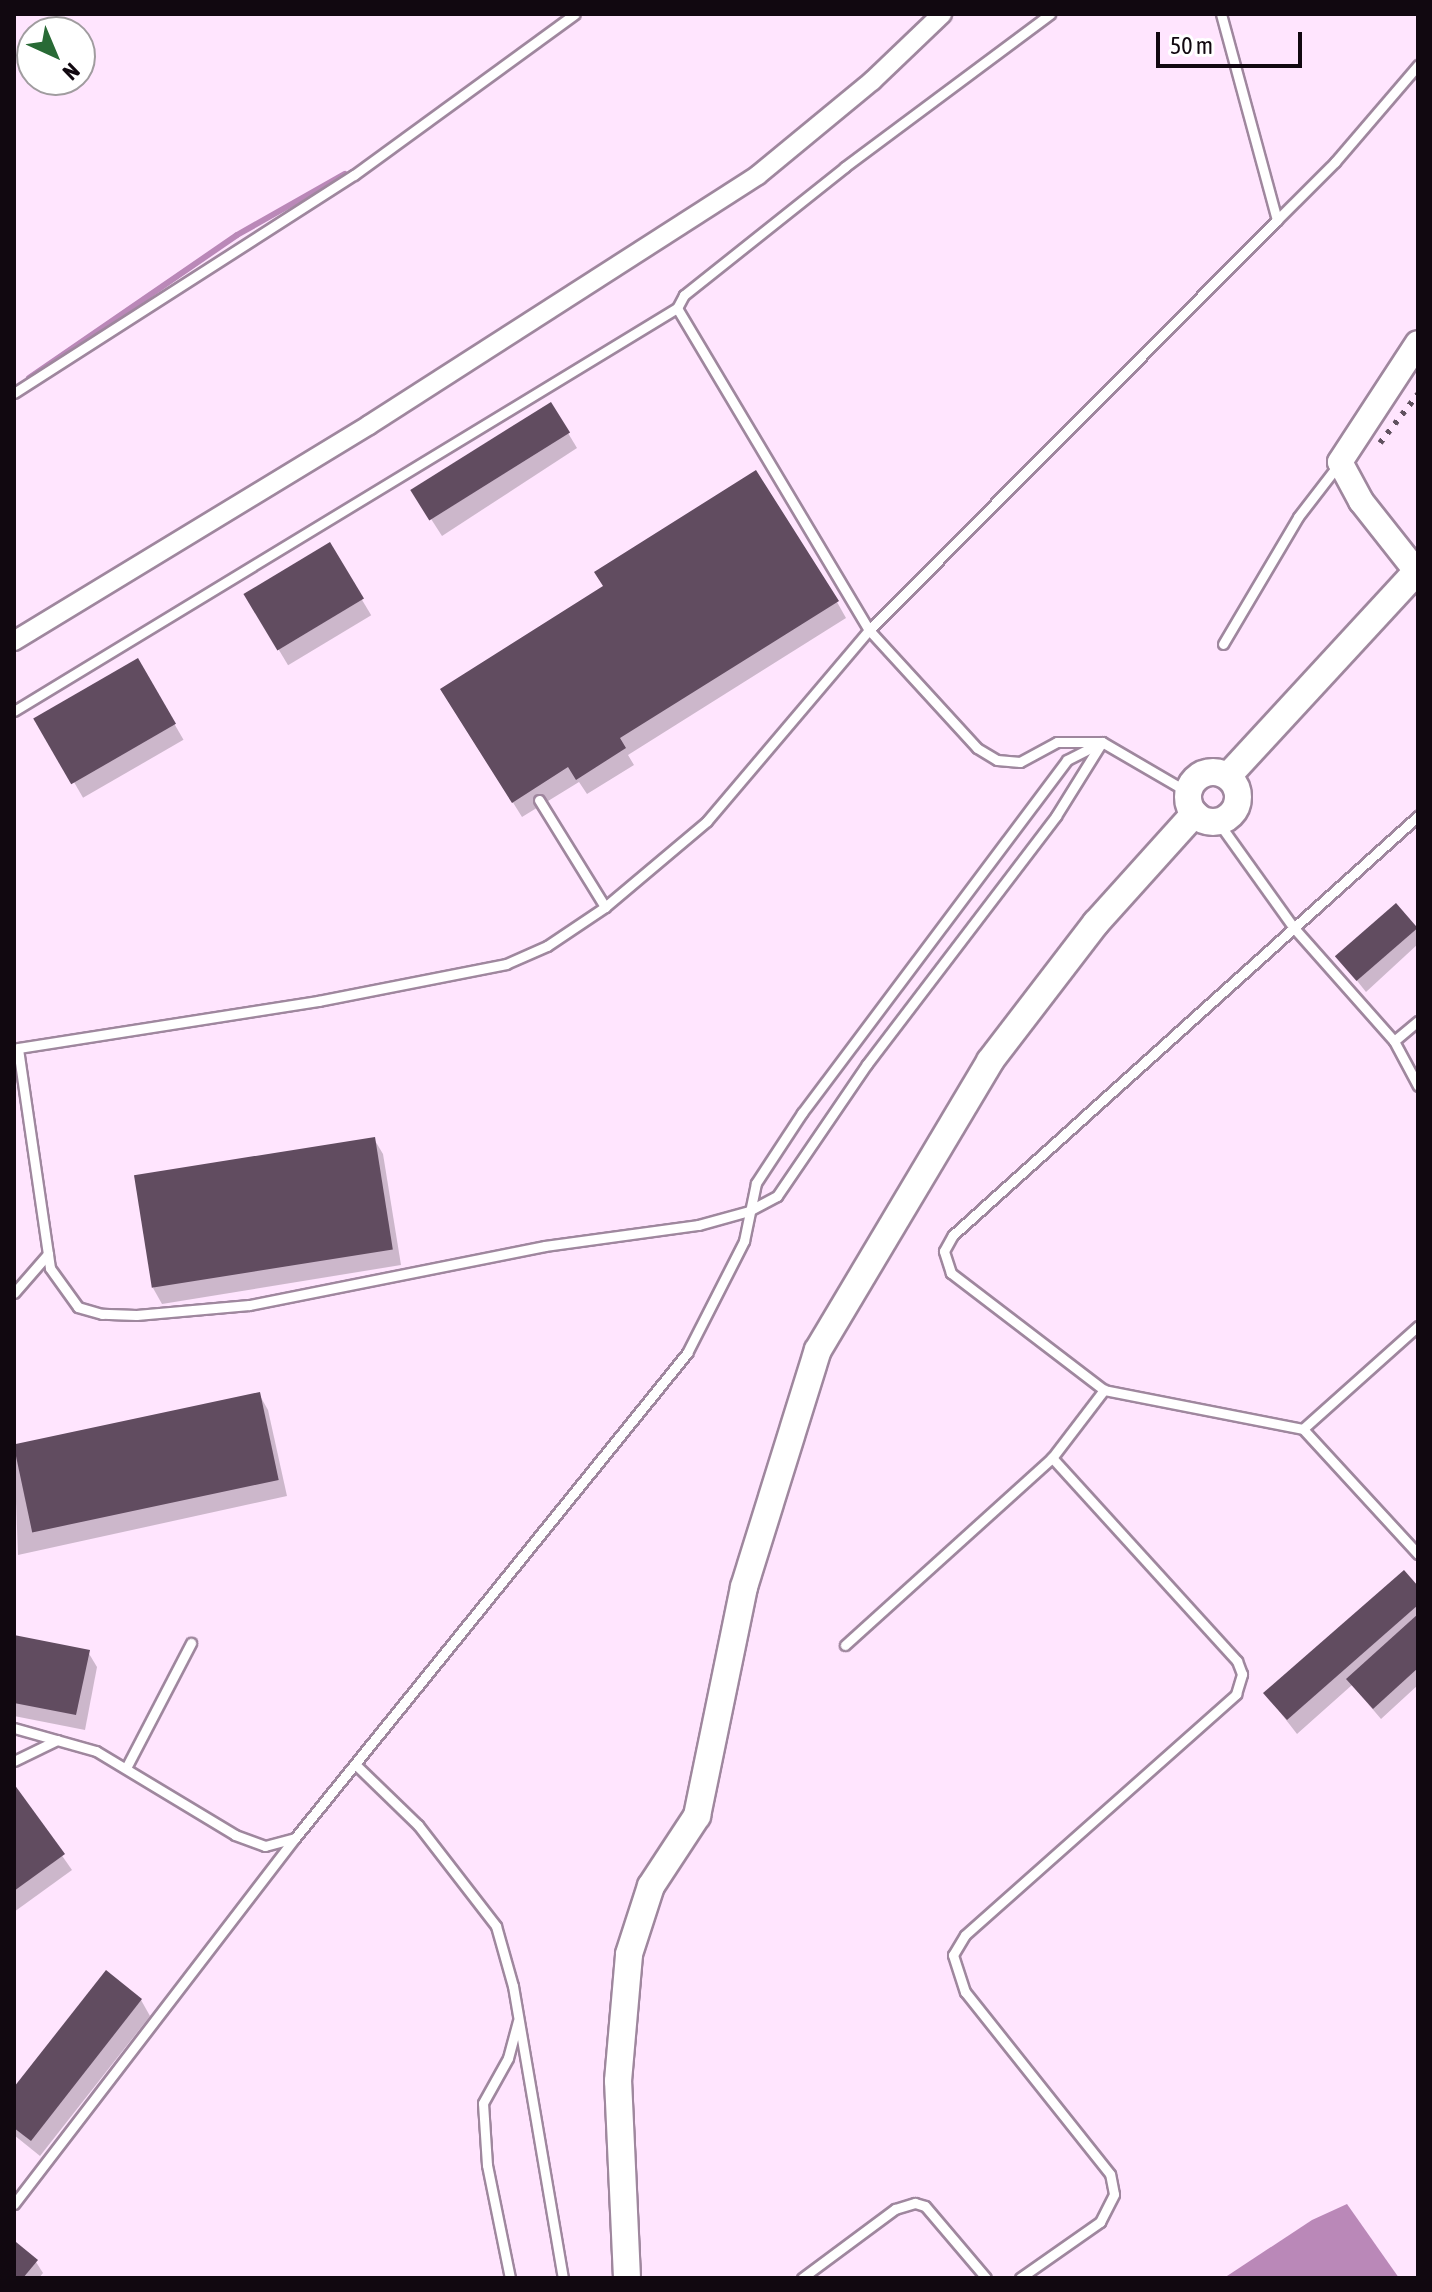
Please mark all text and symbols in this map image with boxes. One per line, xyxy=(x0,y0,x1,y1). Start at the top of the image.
north arrow xyxy=(16,16,96,96)
scale bar xyxy=(1160,16,1306,66)
text: 50 m xyxy=(1170,32,1213,59)
text: N xyxy=(58,58,85,86)

